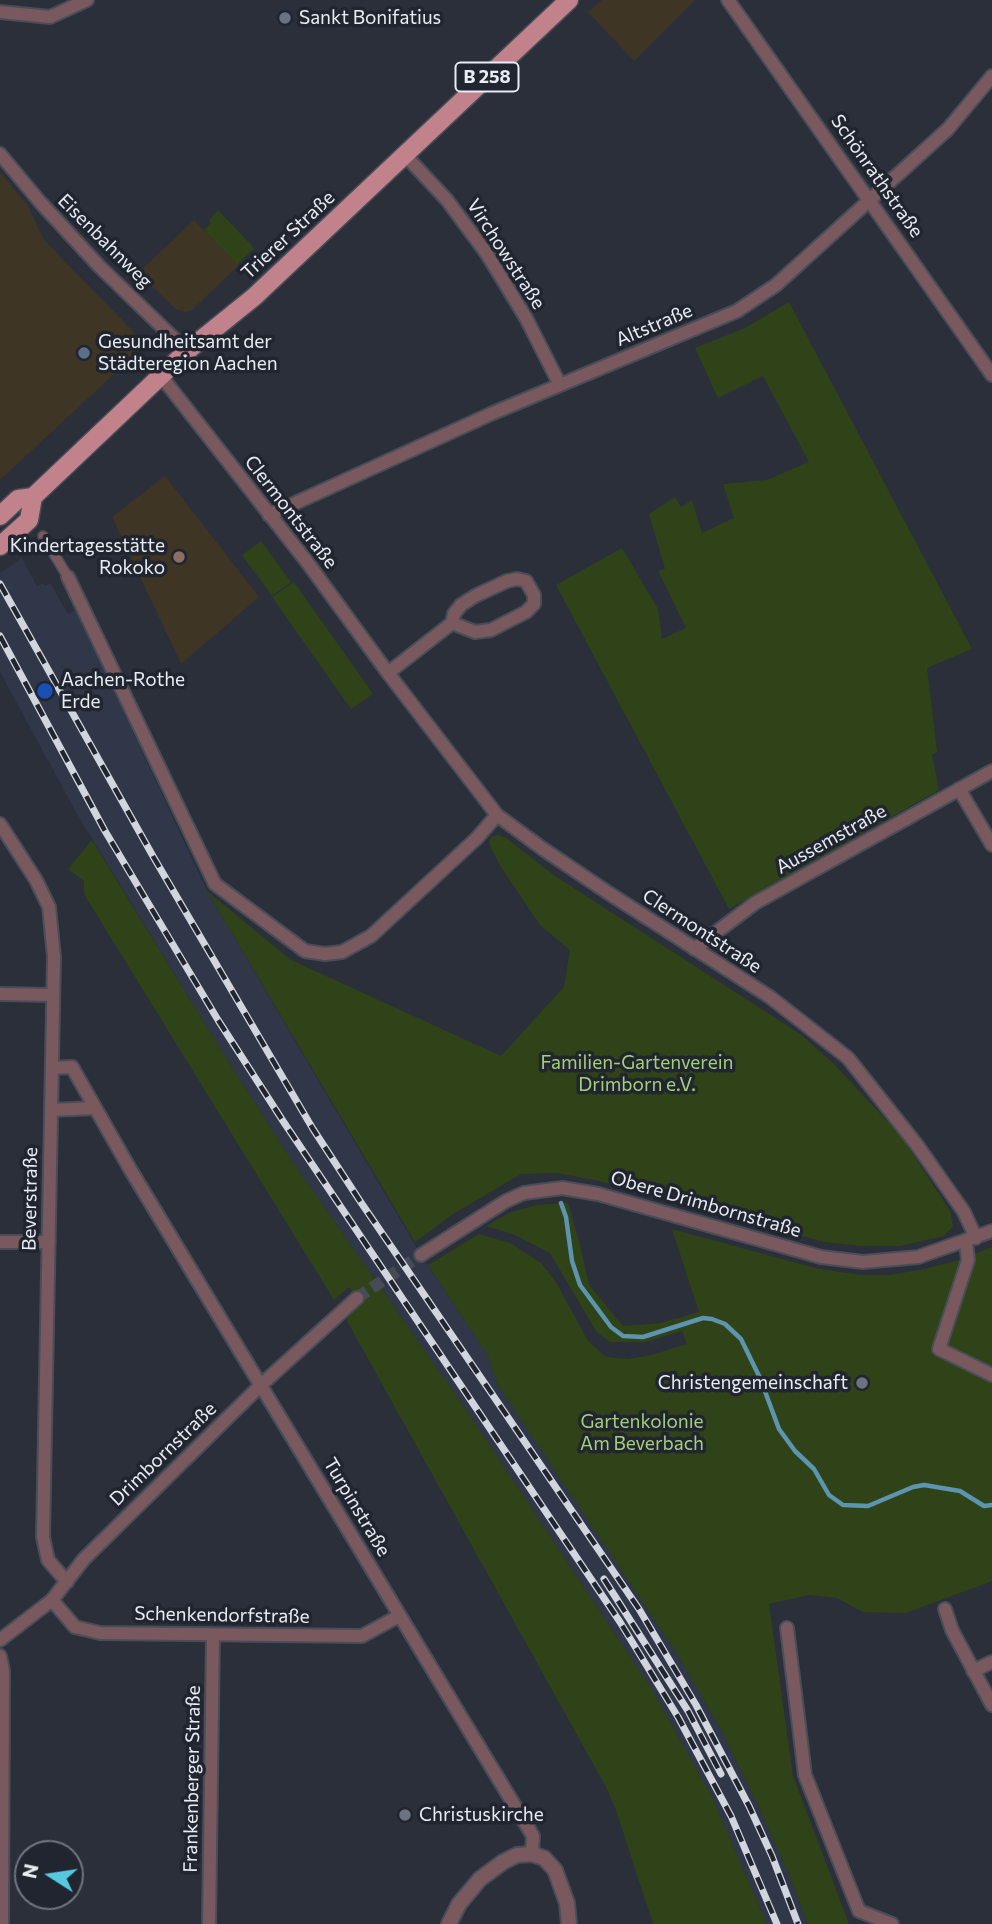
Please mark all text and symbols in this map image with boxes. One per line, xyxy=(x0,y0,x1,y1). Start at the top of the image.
place label: Sankt Bonifatius xyxy=(299,7,441,29)
marker: Sankt Bonifatius xyxy=(277,10,293,26)
road number: B 258 xyxy=(456,62,518,92)
street label: Schönrathstraße xyxy=(826,110,928,242)
street label: Trierer Straße xyxy=(237,186,339,284)
street label: Eisenbahnweg xyxy=(53,189,157,293)
street label: Virchowstraße xyxy=(462,195,550,313)
street label: Altstraße xyxy=(612,299,696,351)
place label: Gesundheitsamt der Städteregion Aachen xyxy=(98,331,278,375)
marker: Gesundheitsamt der Städteregion Aachen xyxy=(76,345,92,361)
street label: Clermontstraße xyxy=(240,451,342,573)
place label: Kindertagesstätte Rokoko xyxy=(10,535,165,579)
marker: Kindertagesstätte Rokoko xyxy=(171,549,187,565)
place label: Aachen-Rothe Erde xyxy=(61,669,185,713)
marker: Aachen-Rothe Erde xyxy=(35,681,55,701)
street label: Aussemstraße xyxy=(772,799,890,879)
street label: Clermontstraße xyxy=(638,884,766,978)
park label: Familien-Gartenverein Drimborn e.V. xyxy=(541,1052,733,1096)
street label: Beverstraße xyxy=(18,1147,42,1251)
street label: Obere Drimbornstraße xyxy=(608,1166,804,1242)
place label: Christengemeinschaft xyxy=(658,1372,848,1394)
marker: Christengemeinschaft xyxy=(854,1375,870,1391)
street label: Drimbornstraße xyxy=(105,1397,221,1511)
park label: Gartenkolonie Am Beverbach xyxy=(580,1411,704,1455)
street label: Turpinstraße xyxy=(319,1454,395,1560)
street label: Schenkendorfstraße xyxy=(134,1602,310,1628)
street label: Frankenberger Straße xyxy=(179,1685,205,1873)
place label: Christuskirche xyxy=(419,1804,544,1826)
marker: Christuskirche xyxy=(397,1807,413,1823)
north arrow xyxy=(14,1840,84,1910)
text: N xyxy=(17,1862,43,1880)

